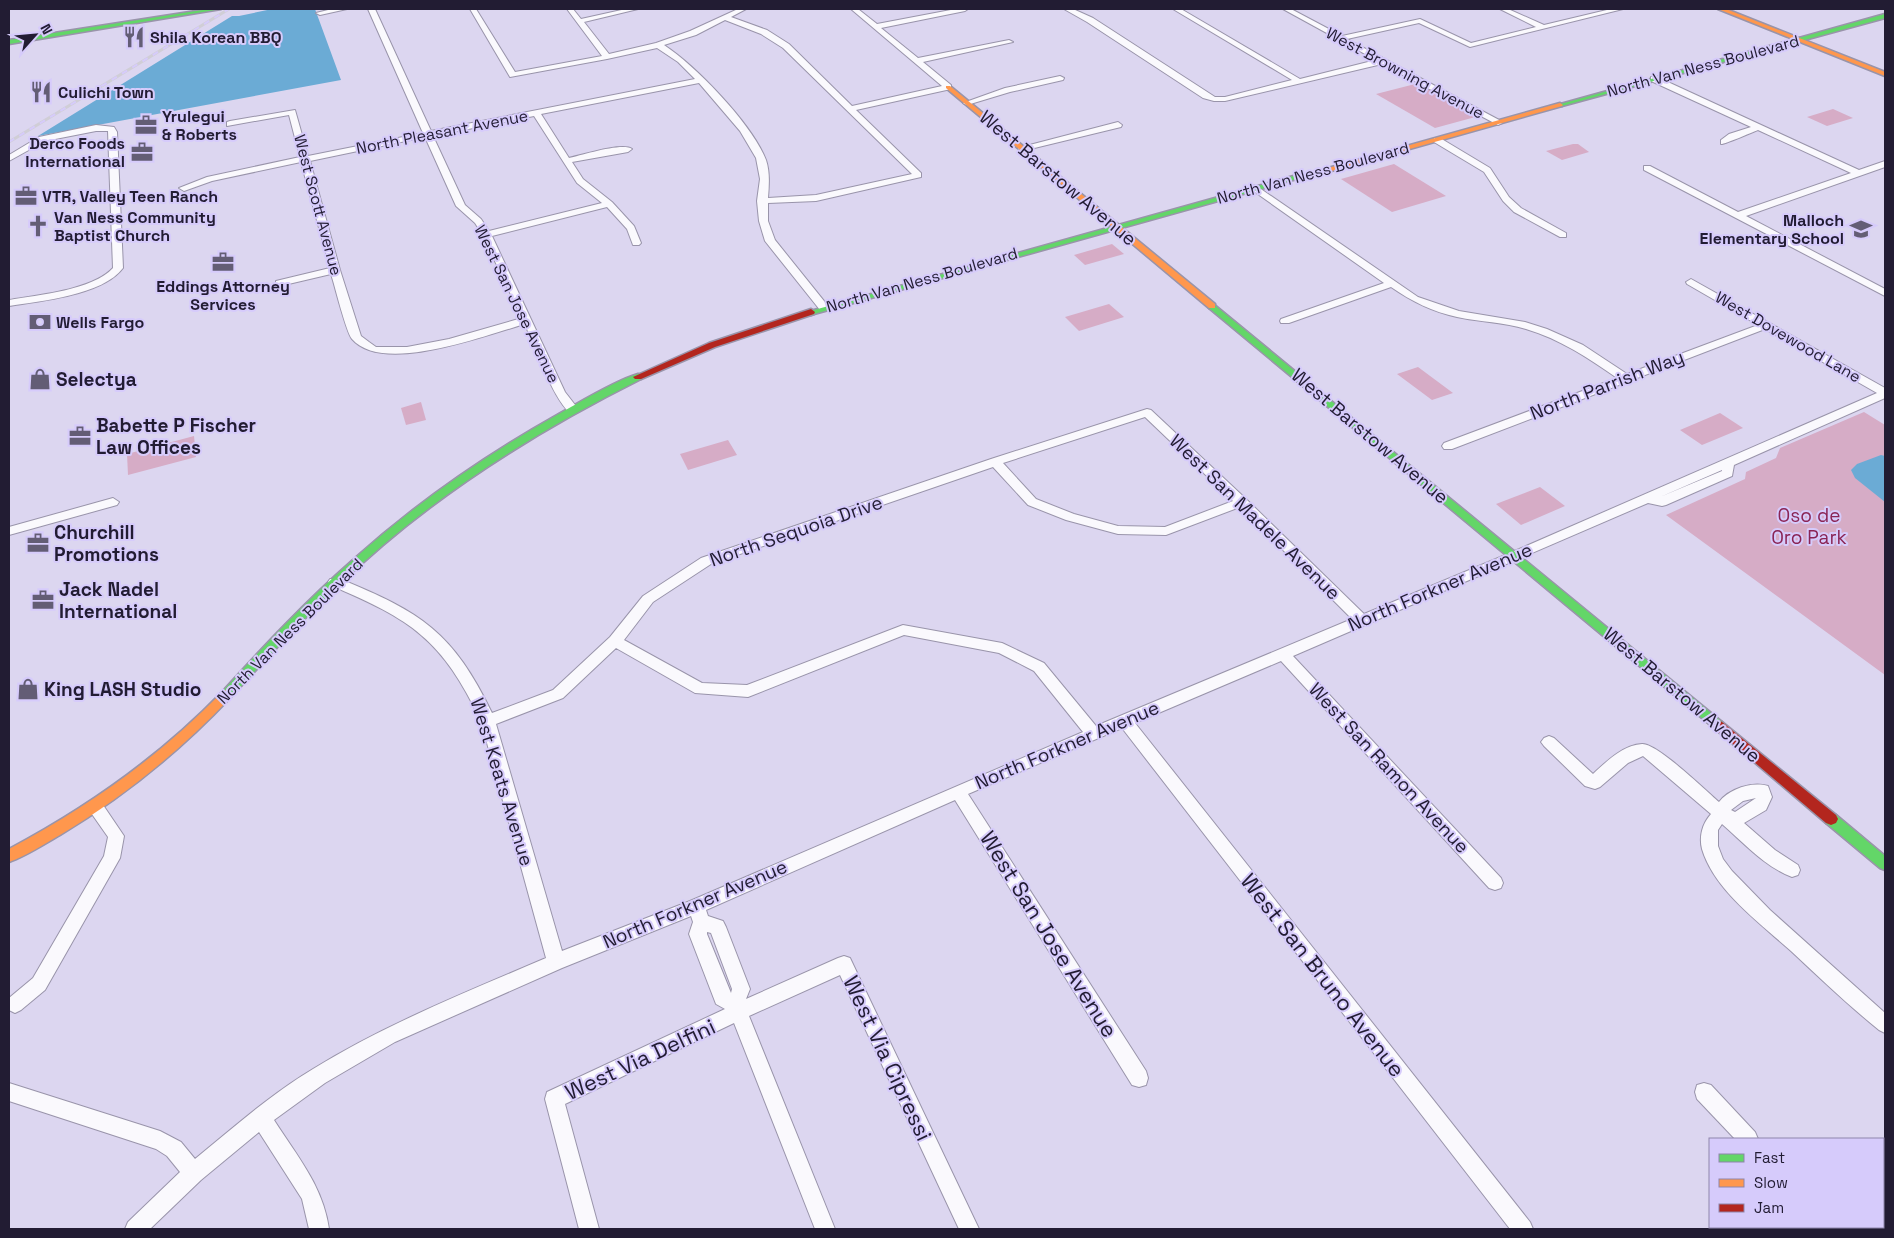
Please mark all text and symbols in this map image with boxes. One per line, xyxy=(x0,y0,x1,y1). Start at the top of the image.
north arrow xyxy=(10,10,60,60)
text: N xyxy=(36,21,57,37)
street label: West Browning Avenue xyxy=(1322,22,1488,124)
restaurant icon: Shila Korean BBQ xyxy=(121,24,147,50)
place label: Shila Korean BBQ xyxy=(150,27,282,48)
street label: North Van Ness Boulevard xyxy=(1605,30,1801,102)
restaurant icon: Culichi Town xyxy=(28,79,54,105)
place label: Culichi Town xyxy=(58,82,154,103)
street label: North Pleasant Avenue xyxy=(354,105,530,159)
street label: West Barstow Avenue xyxy=(974,105,1142,251)
place label: Yrulegui & Roberts xyxy=(162,106,237,145)
office icon: Yrulegui & Roberts xyxy=(133,112,159,138)
street label: West Scott Avenue xyxy=(289,132,347,278)
place label: Derco Foods International xyxy=(25,133,125,172)
street label: North Van Ness Boulevard xyxy=(1215,137,1411,209)
office icon: Derco Foods International xyxy=(129,139,155,165)
office icon: VTR, Valley Teen Ranch xyxy=(13,183,39,209)
place label: VTR, Valley Teen Ranch xyxy=(42,186,218,207)
place label: Van Ness Community Baptist Church xyxy=(54,207,216,246)
place label: Malloch Elementary School xyxy=(1700,210,1844,249)
church icon: Van Ness Community Baptist Church xyxy=(25,213,51,239)
school or university icon: Malloch Elementary School xyxy=(1848,216,1874,242)
street label: West San Jose Avenue xyxy=(470,222,564,386)
street label: North Van Ness Boulevard xyxy=(824,243,1020,317)
office icon: Eddings Attorney Services xyxy=(210,249,236,275)
place label: Eddings Attorney Services xyxy=(156,276,290,315)
street label: West Dovewood Lane xyxy=(1711,287,1865,387)
bank icon: Wells Fargo xyxy=(27,309,53,335)
place label: Wells Fargo xyxy=(56,312,144,333)
street label: North Parrish Way xyxy=(1526,344,1688,426)
street label: West Barstow Avenue xyxy=(1286,363,1454,509)
shop icon: Selectya xyxy=(27,366,53,392)
place label: Selectya xyxy=(56,367,137,392)
place label: Babette P Fischer Law Offices xyxy=(96,413,256,460)
office icon: Babette P Fischer Law Offices xyxy=(67,423,93,449)
street label: West San Madele Avenue xyxy=(1164,429,1346,605)
street label: North Sequoia Drive xyxy=(706,490,886,572)
park label: Oso de Oro Park xyxy=(1771,503,1847,550)
place label: Churchill Promotions xyxy=(54,520,159,567)
office icon: Churchill Promotions xyxy=(25,530,51,556)
street label: North Forkner Avenue xyxy=(1344,537,1536,637)
street label: North Van Ness Boulevard xyxy=(213,554,367,708)
place label: Jack Nadel International xyxy=(59,577,177,624)
office icon: Jack Nadel International xyxy=(30,587,56,613)
street label: West Barstow Avenue xyxy=(1598,622,1766,768)
shop icon: King LASH Studio xyxy=(15,676,41,702)
place label: King LASH Studio xyxy=(44,677,201,702)
street label: West San Ramon Avenue xyxy=(1303,677,1475,859)
street label: West Keats Avenue xyxy=(465,695,539,869)
street label: North Forkner Avenue xyxy=(971,695,1163,795)
street label: West San Jose Avenue xyxy=(974,826,1124,1042)
street label: North Forkner Avenue xyxy=(599,854,791,954)
street label: West San Bruno Avenue xyxy=(1235,868,1411,1082)
street label: West Via Cipressi xyxy=(837,971,939,1145)
street label: West Via Delfini xyxy=(560,1012,720,1106)
legend xyxy=(1709,1138,1884,1228)
text: Fast xyxy=(1754,1148,1785,1167)
text: Slow xyxy=(1754,1173,1788,1192)
text: Jam xyxy=(1754,1198,1784,1217)

